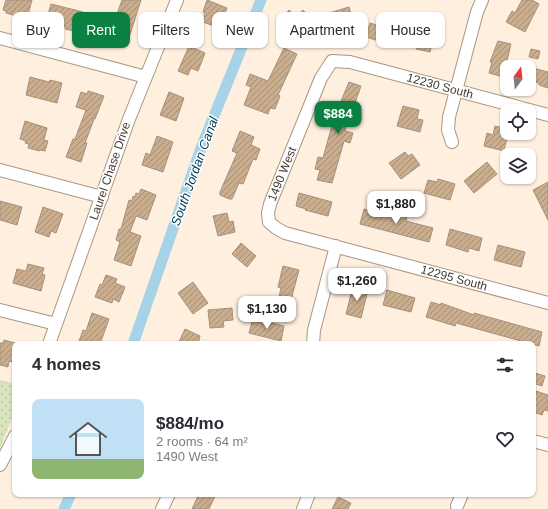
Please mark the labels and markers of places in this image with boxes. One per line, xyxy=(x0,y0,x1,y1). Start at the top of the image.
pin: $884 xyxy=(314,101,362,135)
pin: $1,880 xyxy=(363,191,429,225)
pin: $1,260 xyxy=(324,268,390,302)
pin: $1,130 xyxy=(234,296,300,330)

